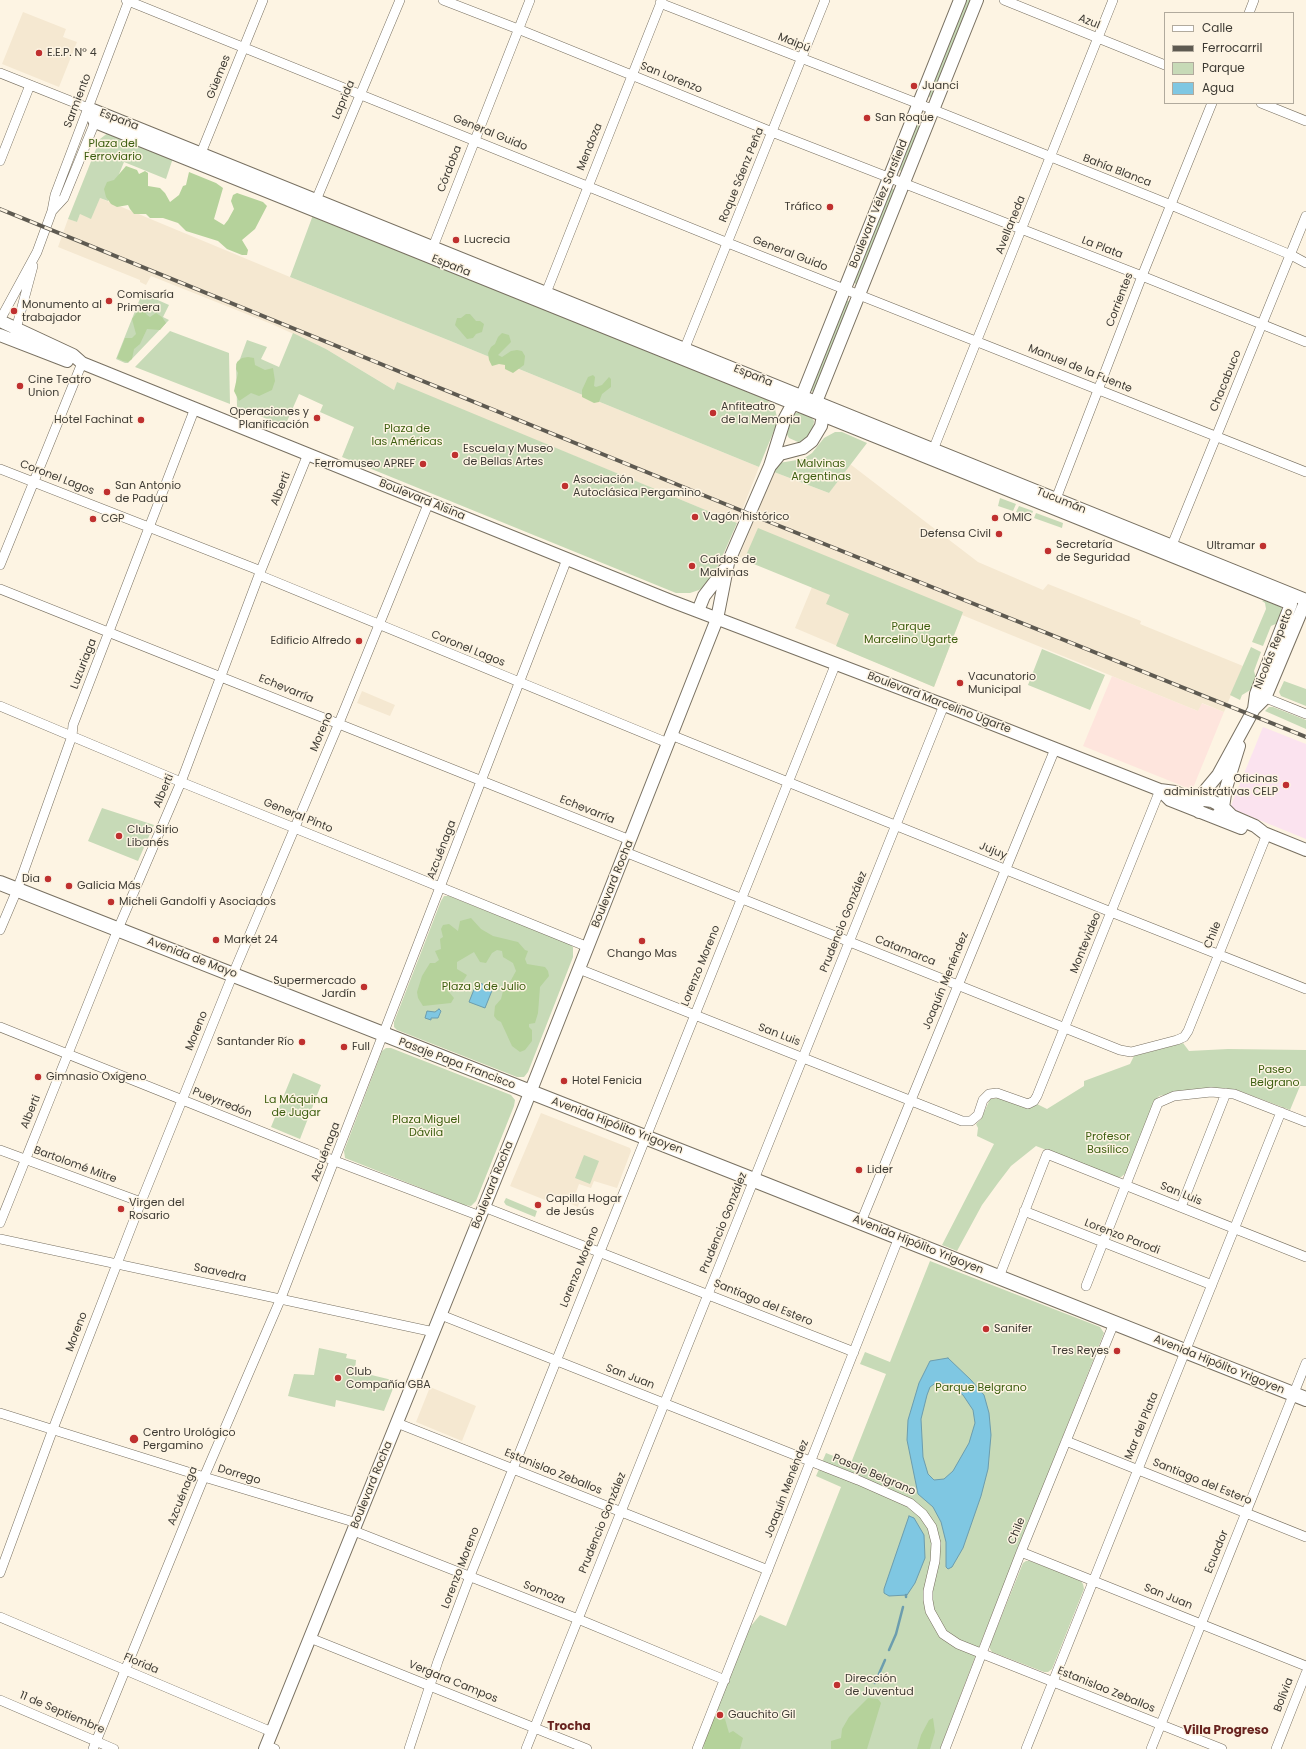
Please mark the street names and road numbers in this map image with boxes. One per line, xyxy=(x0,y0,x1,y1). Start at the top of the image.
street label: Azul xyxy=(1076,12,1102,32)
street label: Maipú xyxy=(776,30,812,56)
street label: Güemes xyxy=(204,53,234,101)
street label: San Lorenzo xyxy=(638,60,704,96)
street label: Sarmiento xyxy=(62,72,94,130)
street label: Laprida xyxy=(330,78,358,122)
street label: España xyxy=(98,107,140,133)
street label: General Guido xyxy=(451,112,529,154)
street label: Mendoza xyxy=(574,121,606,173)
street label: Roque Sáenz Peña xyxy=(717,126,767,224)
street label: Boulevard Vélez Sarsfield xyxy=(847,138,911,270)
street label: Córdoba xyxy=(435,144,465,194)
street label: Bahía Blanca xyxy=(1081,152,1153,190)
street label: Avellaneda xyxy=(993,194,1029,256)
street label: General Guido xyxy=(751,234,829,274)
street label: La Plata xyxy=(1080,234,1124,262)
street label: España xyxy=(430,252,472,280)
street label: Corrientes xyxy=(1104,271,1136,329)
street label: Manuel de la Fuente xyxy=(1026,342,1134,396)
street label: Chacabuco xyxy=(1208,348,1244,414)
street label: España xyxy=(732,362,774,390)
street label: Coronel Lagos xyxy=(18,458,96,498)
street label: Alberti xyxy=(268,470,294,508)
street label: Boulevard Alsina xyxy=(377,477,467,523)
street label: Tucumán xyxy=(1034,485,1088,517)
street label: Nicolás Repetto xyxy=(1252,607,1296,691)
street label: Coronel Lagos xyxy=(429,628,507,670)
street label: Luzuriaga xyxy=(68,637,100,691)
street label: Boulevard Marcelino Ugarte xyxy=(865,669,1013,737)
street label: Echevarría xyxy=(257,672,315,706)
street label: Moreno xyxy=(308,710,336,754)
street label: Alberti xyxy=(151,772,177,810)
street label: Echevarría xyxy=(558,793,616,827)
street label: General Pinto xyxy=(261,796,335,836)
street label: Azcuénaga xyxy=(425,819,459,881)
street label: Boulevard Rocha xyxy=(589,838,637,930)
street label: Jujuy xyxy=(977,839,1009,863)
street label: Prudencio González xyxy=(818,870,870,974)
street label: Montevideo xyxy=(1068,911,1104,975)
street label: Chile xyxy=(1202,920,1224,950)
street label: Lorenzo Moreno xyxy=(679,924,723,1008)
street label: Joaquín Menéndez xyxy=(920,930,972,1032)
street label: Catamarca xyxy=(873,933,937,969)
street label: Avenida de Mayo xyxy=(145,935,239,981)
street label: Moreno xyxy=(183,1009,211,1053)
street label: San Luis xyxy=(756,1021,802,1049)
street label: Pasaje Papa Francisco xyxy=(397,1036,517,1092)
street label: Pueyrredón xyxy=(190,1085,254,1121)
street label: Alberti xyxy=(18,1093,44,1131)
street label: Avenida Hipólito Yrigoyen xyxy=(549,1095,685,1157)
street label: Azcuénaga xyxy=(309,1121,343,1183)
street label: Boulevard Rocha xyxy=(469,1139,517,1231)
street label: Bartolomé Mitre xyxy=(32,1144,118,1186)
street label: Prudencio González xyxy=(698,1171,750,1275)
street label: San Luis xyxy=(1158,1180,1204,1208)
street label: Avenida Hipólito Yrigoyen xyxy=(851,1213,985,1277)
street label: Lorenzo Parodi xyxy=(1082,1217,1162,1257)
street label: Lorenzo Moreno xyxy=(558,1225,602,1309)
street label: Saavedra xyxy=(193,1261,247,1285)
street label: Santiago del Estero xyxy=(712,1277,814,1329)
street label: Moreno xyxy=(63,1310,91,1354)
street label: Avenida Hipólito Yrigoyen xyxy=(1152,1333,1286,1397)
street label: San Juan xyxy=(604,1362,656,1392)
street label: Mar del Plata xyxy=(1122,1390,1162,1462)
street label: Joaquín Menéndez xyxy=(762,1438,812,1540)
street label: Boulevard Rocha xyxy=(348,1439,396,1531)
street label: Estanislao Zeballos xyxy=(502,1446,604,1498)
street label: Pasaje Belgrano xyxy=(831,1452,917,1498)
street label: Santiago del Estero xyxy=(1151,1456,1253,1508)
street label: Dorrego xyxy=(216,1462,262,1488)
street label: Azcuénaga xyxy=(165,1465,201,1527)
street label: Prudencio González xyxy=(577,1471,629,1575)
street label: Chile xyxy=(1006,1516,1028,1546)
street label: Lorenzo Moreno xyxy=(439,1525,483,1611)
street label: Ecuador xyxy=(1202,1528,1232,1576)
street label: Somoza xyxy=(521,1579,567,1607)
street label: San Juan xyxy=(1142,1581,1194,1613)
street label: Florida xyxy=(121,1651,161,1677)
street label: Vergara Campos xyxy=(406,1658,500,1706)
street label: Estanislao Zeballos xyxy=(1055,1664,1157,1716)
street label: Bolivia xyxy=(1271,1676,1297,1714)
street label: 11 de Septiembre xyxy=(17,1689,107,1737)

